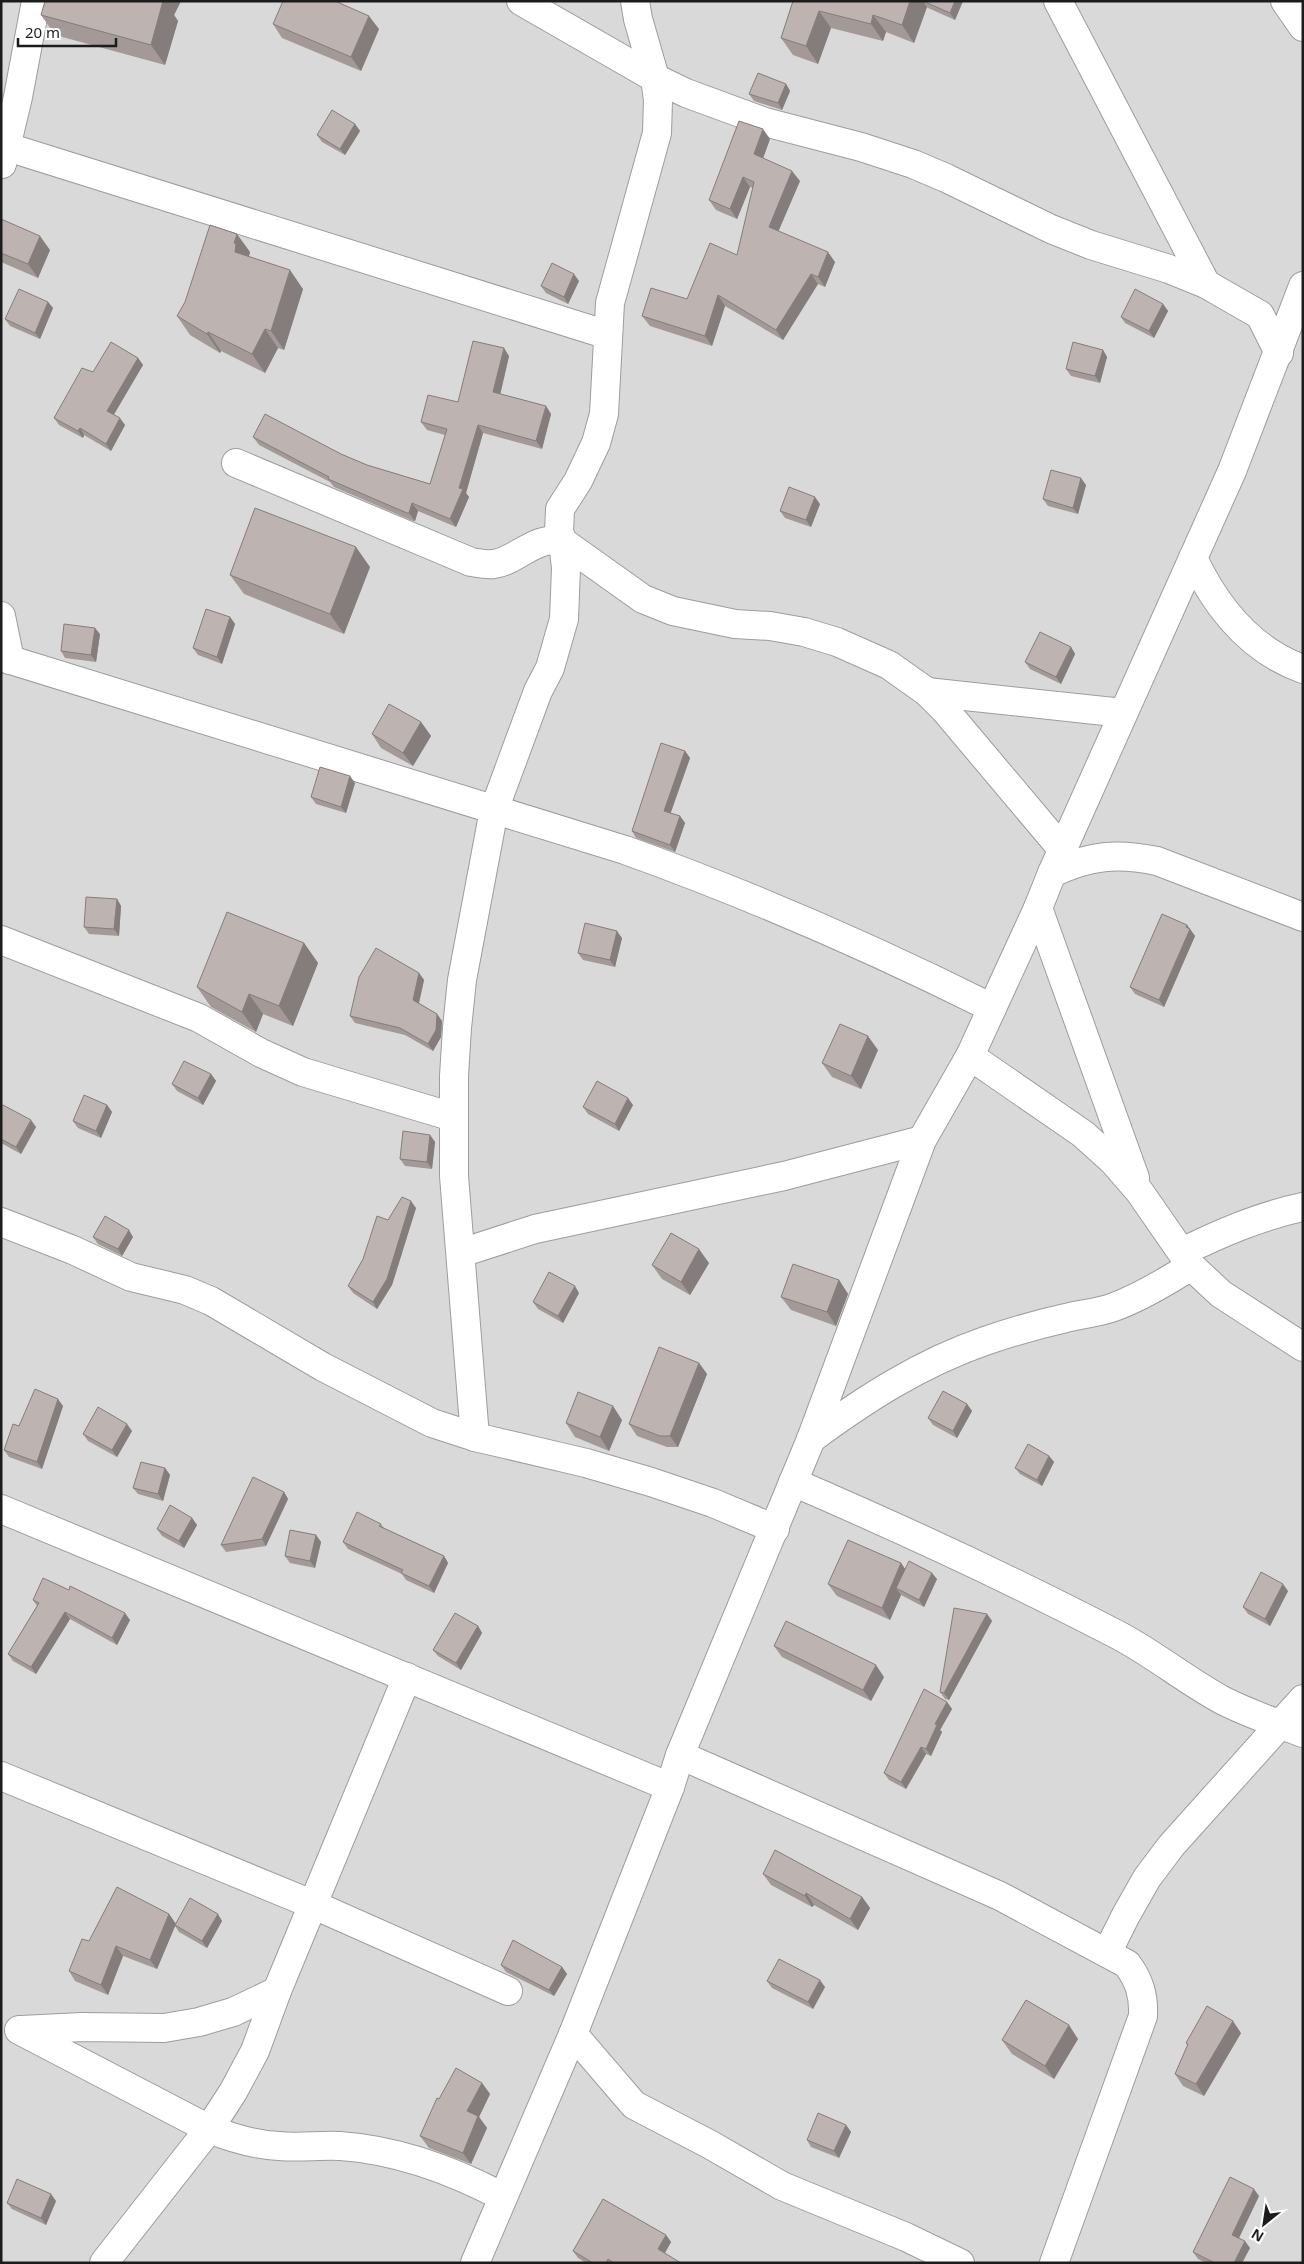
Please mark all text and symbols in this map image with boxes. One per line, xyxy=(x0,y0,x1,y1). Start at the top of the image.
scale bar xyxy=(18,15,115,47)
text: 20 m xyxy=(25,22,60,42)
north arrow xyxy=(1239,2199,1289,2249)
text: N xyxy=(1248,2225,1267,2247)

